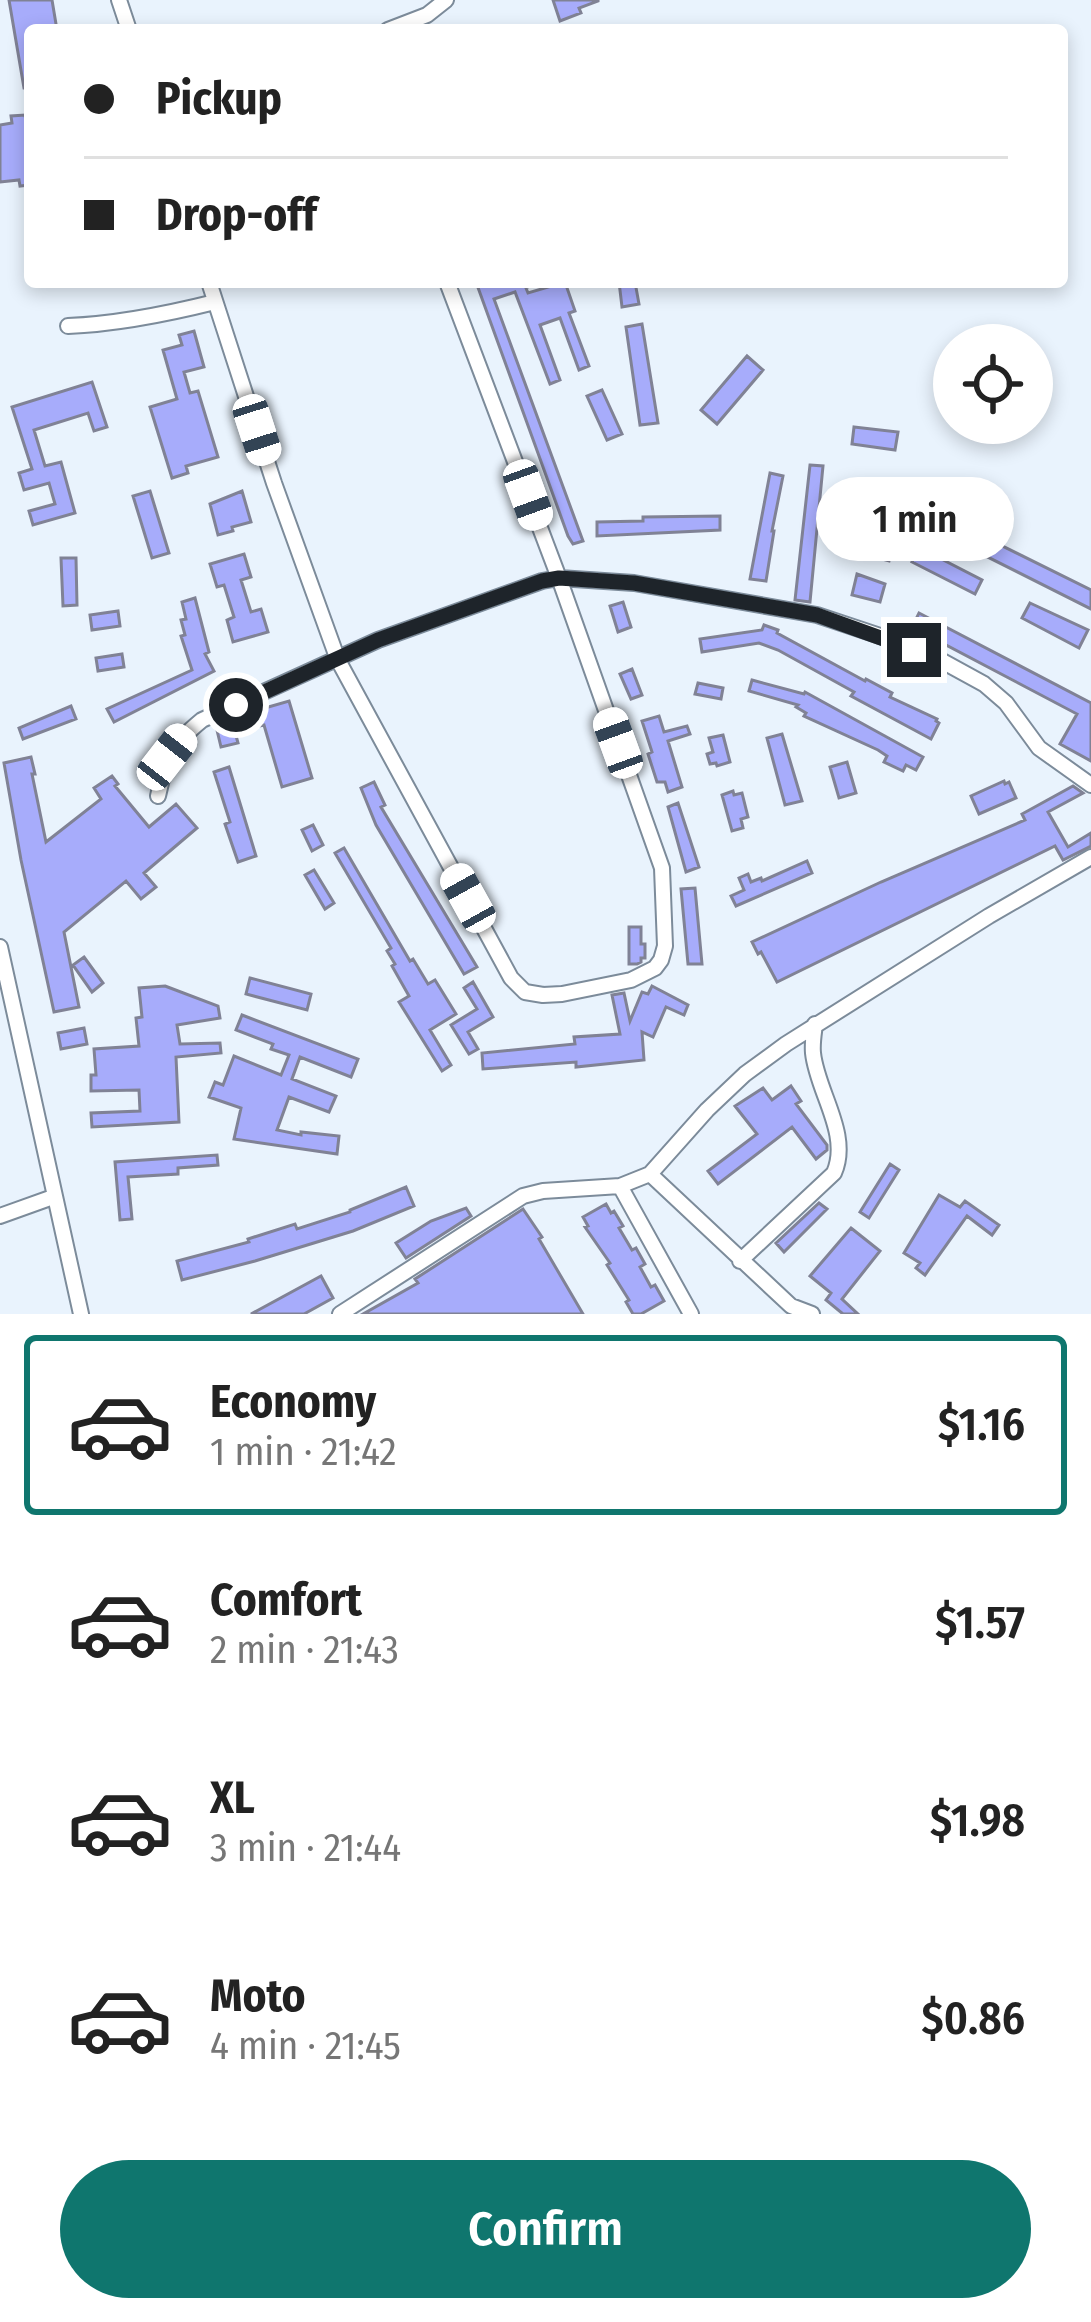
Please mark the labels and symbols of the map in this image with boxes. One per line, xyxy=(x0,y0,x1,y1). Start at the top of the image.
car xyxy=(229,390,285,470)
car xyxy=(499,455,557,535)
callout: 1 min xyxy=(815,476,1013,560)
route end xyxy=(887,623,941,677)
route start xyxy=(209,678,263,732)
car xyxy=(589,703,647,783)
car xyxy=(131,718,203,796)
car xyxy=(435,858,501,938)

